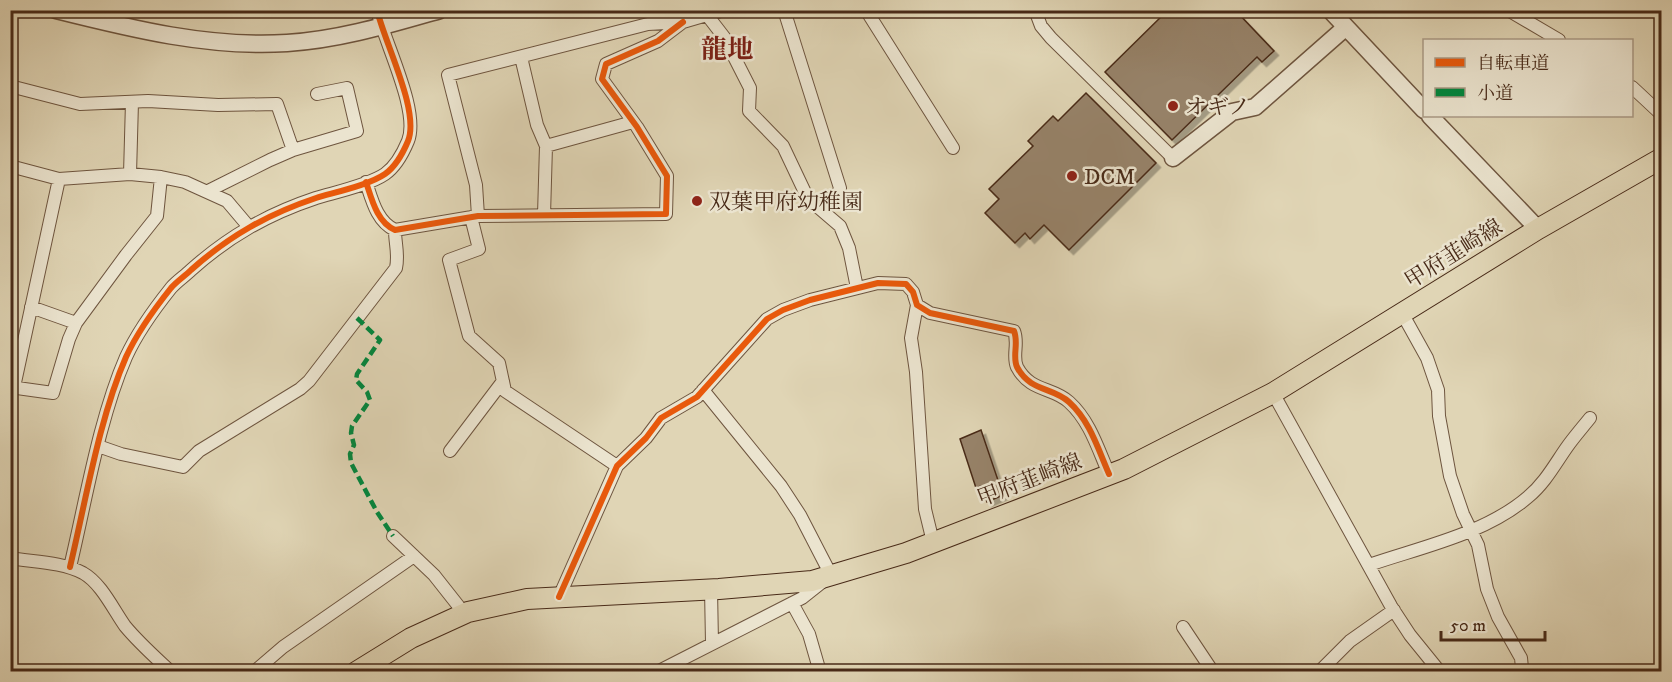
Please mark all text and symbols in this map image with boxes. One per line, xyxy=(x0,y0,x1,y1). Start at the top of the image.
district label: 龍地 xyxy=(701,34,753,67)
legend xyxy=(1423,39,1633,117)
text: 自転車道 xyxy=(1477,53,1549,75)
text: 小道 xyxy=(1477,83,1513,105)
place label: オギノ xyxy=(1185,94,1251,121)
marker: オギノ xyxy=(1166,99,1180,113)
place label: DCM xyxy=(1084,164,1135,191)
marker: DCM xyxy=(1065,169,1079,183)
place label: 双葉甲府幼稚園 xyxy=(709,189,863,216)
marker: 双葉甲府幼稚園 xyxy=(690,194,704,208)
street label: 甲府韮崎線 xyxy=(1400,214,1508,295)
street label: 甲府韮崎線 xyxy=(973,448,1086,513)
scale bar xyxy=(1441,604,1544,642)
text: 50 m xyxy=(1450,615,1486,637)

